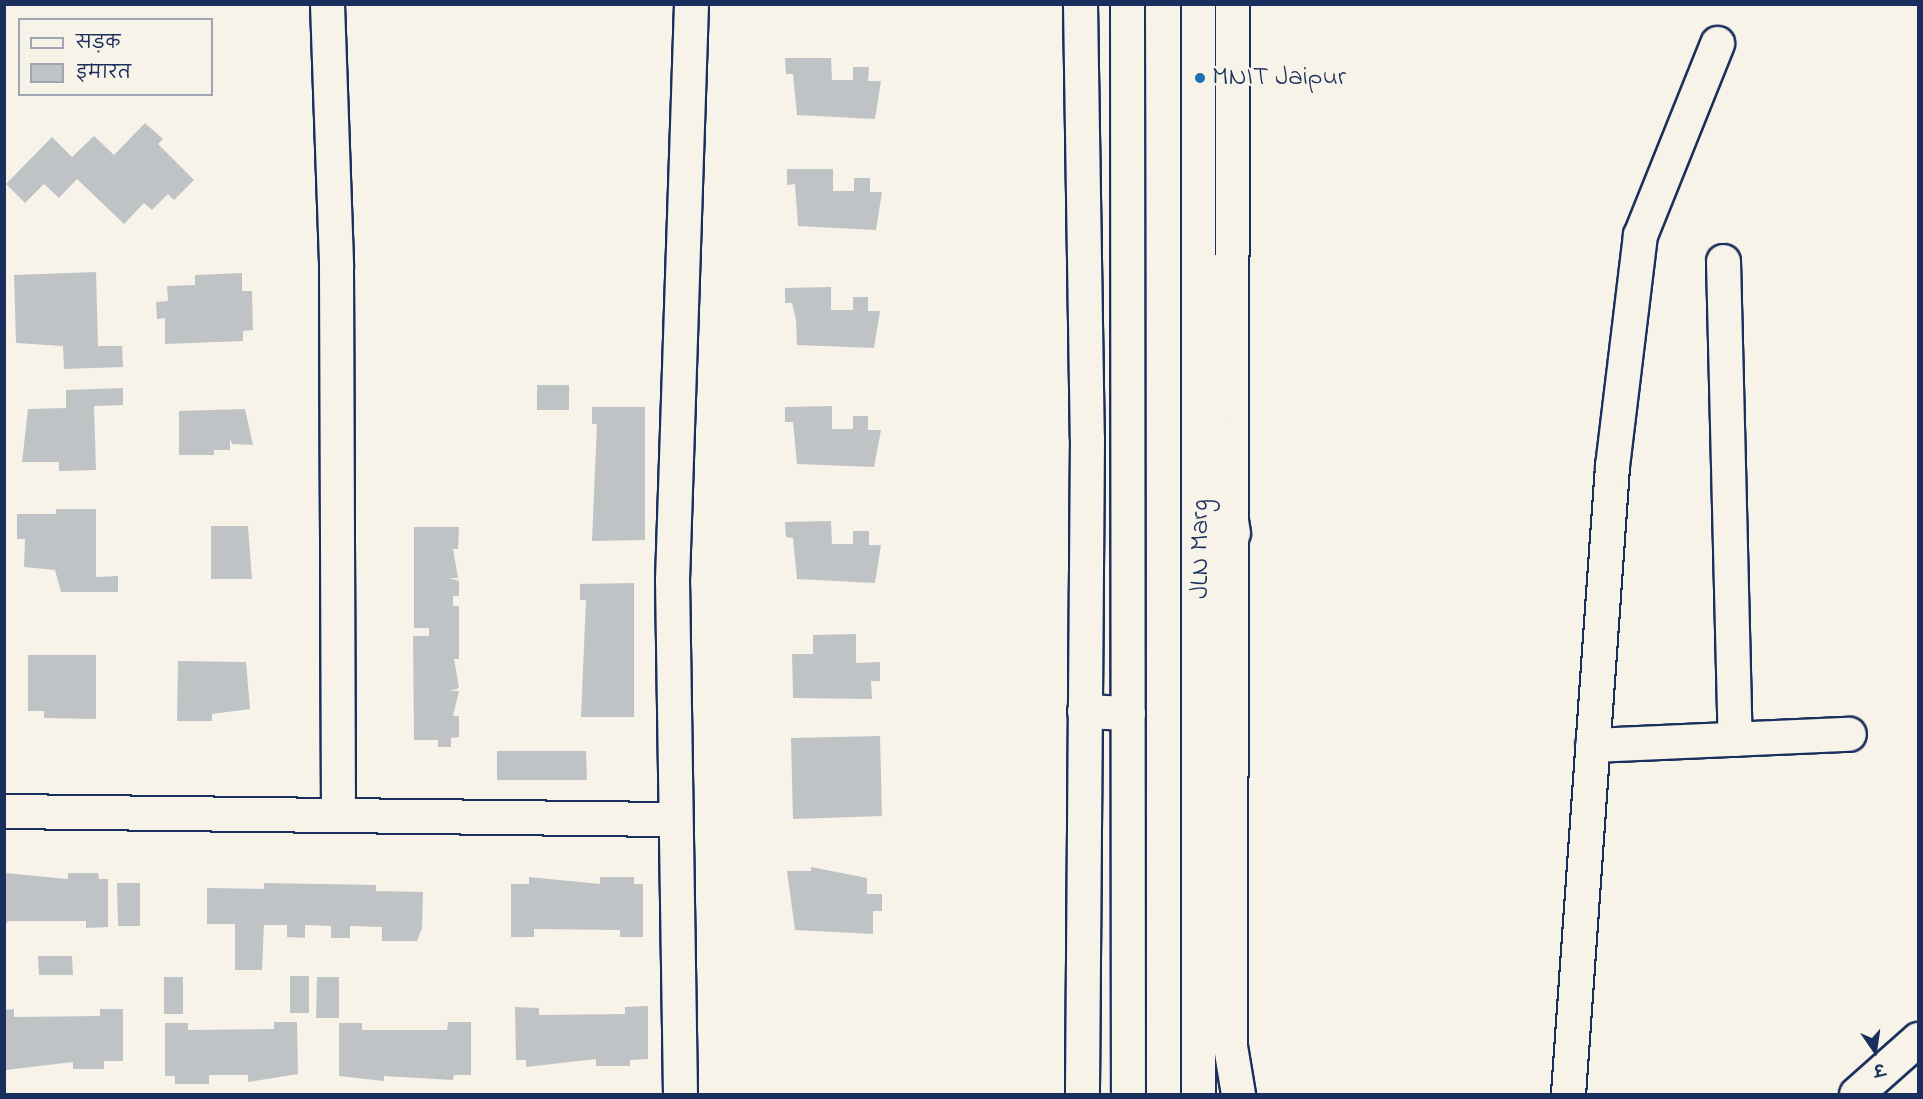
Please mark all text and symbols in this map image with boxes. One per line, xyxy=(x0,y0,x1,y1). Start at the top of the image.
legend xyxy=(18,18,213,96)
text: सड़क xyxy=(76,31,120,57)
text: इमारत xyxy=(76,61,131,87)
place label: MNIT Jaipur xyxy=(1212,62,1346,94)
marker: MNIT Jaipur xyxy=(1193,71,1207,85)
street label: JLN Marg xyxy=(1185,499,1217,599)
north arrow xyxy=(1845,1021,1905,1081)
text: उ xyxy=(1871,1056,1887,1081)

